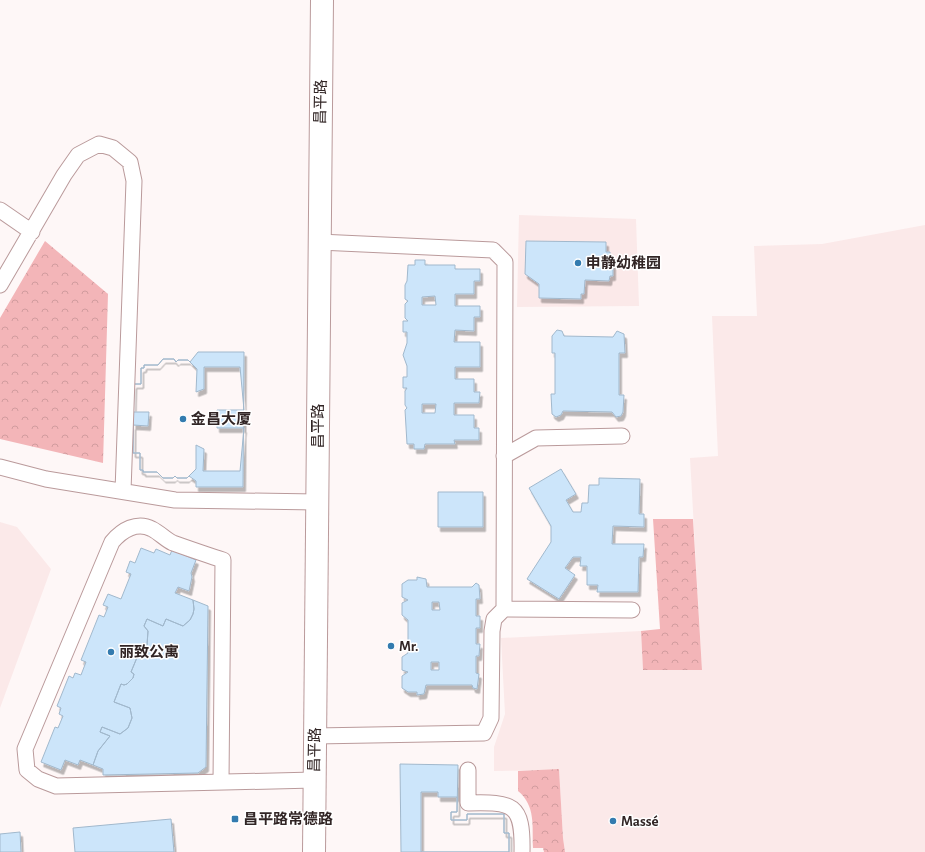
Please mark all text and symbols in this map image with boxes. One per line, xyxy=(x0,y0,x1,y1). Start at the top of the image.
street label: 昌平路 xyxy=(312,79,329,125)
place label: 申静幼稚园 xyxy=(586,254,661,271)
marker: 申静幼稚园 xyxy=(573,258,583,268)
street label: 昌平路 xyxy=(310,403,326,449)
place label: 金昌大厦 xyxy=(191,410,251,427)
marker: 金昌大厦 xyxy=(178,414,188,424)
place label: Mr. xyxy=(399,639,418,654)
marker: Mr. xyxy=(386,641,396,651)
place label: 丽致公寓 xyxy=(119,644,179,660)
marker: 丽致公寓 xyxy=(106,647,116,657)
street label: 昌平路 xyxy=(306,727,323,773)
place label: 昌平路常德路 xyxy=(243,810,333,827)
marker: 昌平路常德路 xyxy=(230,814,240,824)
place label: Massé xyxy=(621,814,659,829)
marker: Massé xyxy=(608,816,618,826)

